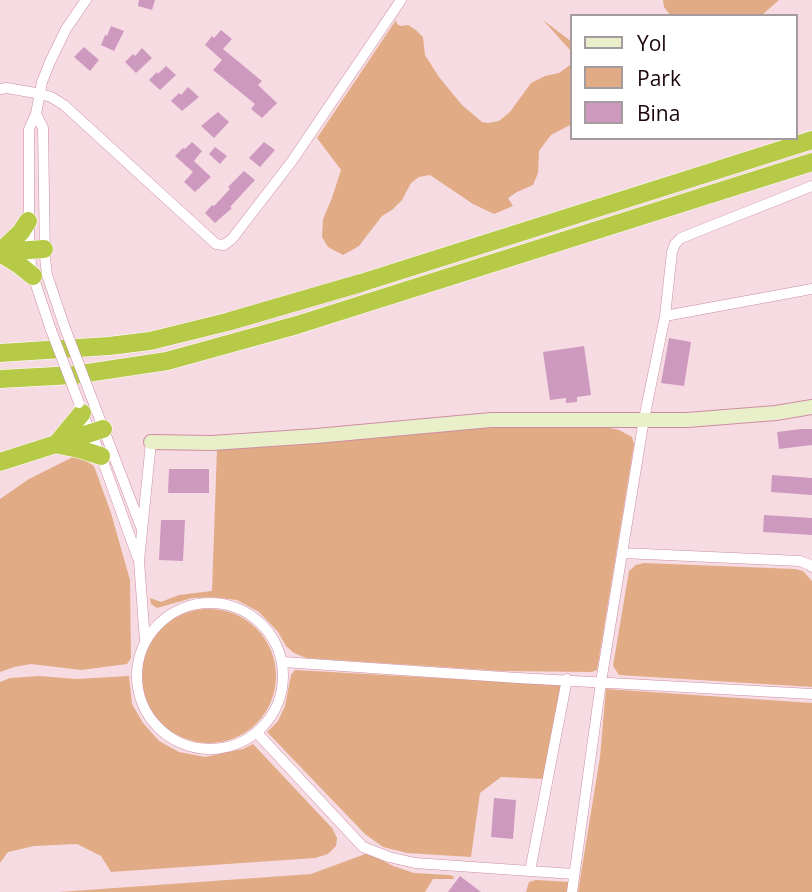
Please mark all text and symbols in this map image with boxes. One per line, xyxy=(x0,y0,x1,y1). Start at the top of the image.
legend xyxy=(570,14,798,140)
text: Yol xyxy=(637,29,667,57)
text: Park xyxy=(637,64,681,92)
text: Bina xyxy=(637,99,680,127)

